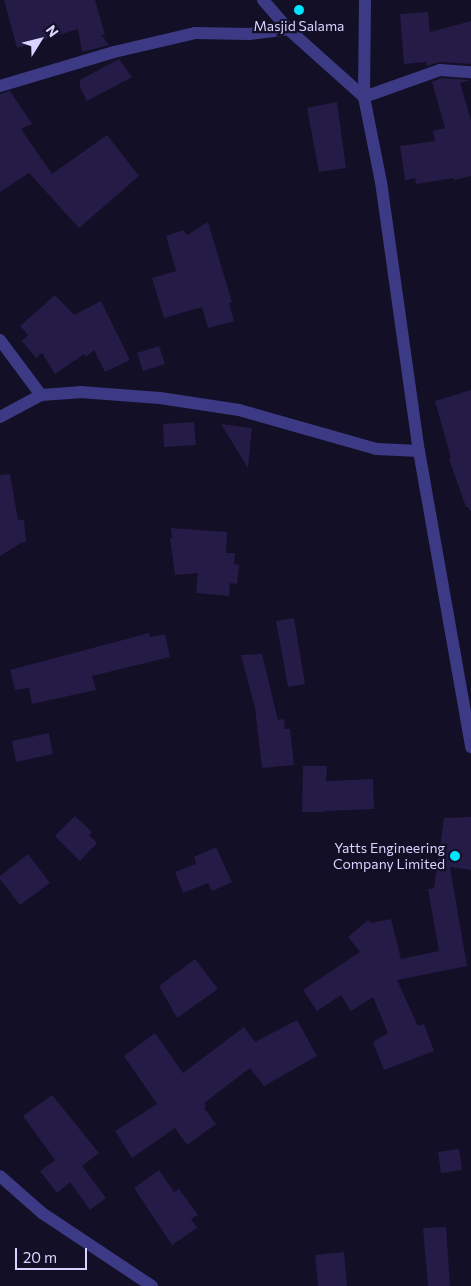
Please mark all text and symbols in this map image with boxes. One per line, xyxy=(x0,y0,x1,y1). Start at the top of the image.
marker: Masjid Salama xyxy=(293,4,305,16)
north arrow xyxy=(15,15,65,65)
place label: Masjid Salama xyxy=(254,18,344,34)
text: N xyxy=(43,22,63,40)
place label: Yatts Engineering Company Limited xyxy=(333,840,445,872)
marker: Yatts Engineering Company Limited xyxy=(449,850,461,862)
scale bar xyxy=(18,1238,90,1270)
text: 20 m xyxy=(23,1248,57,1266)

